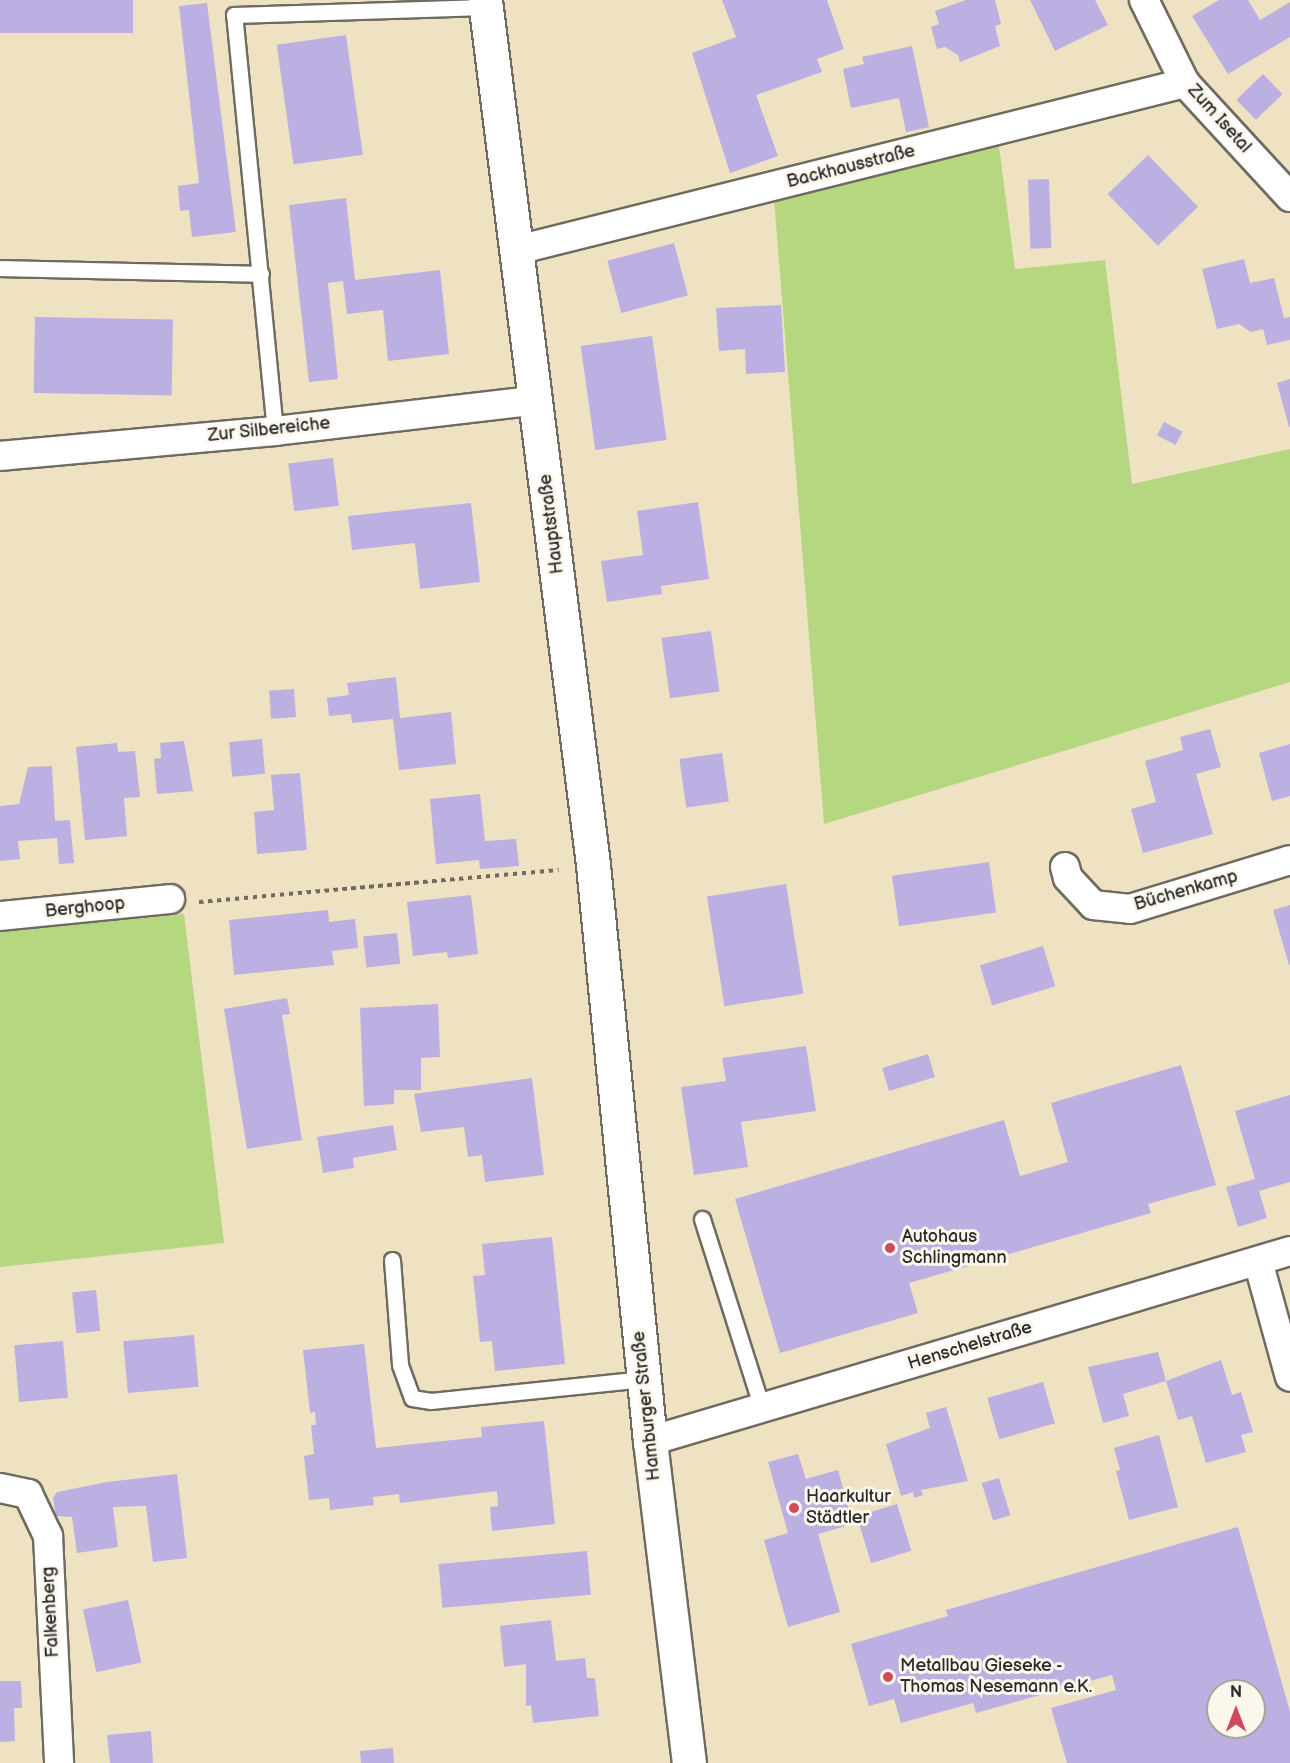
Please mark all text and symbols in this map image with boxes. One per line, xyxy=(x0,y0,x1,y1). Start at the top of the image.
street label: Zum Isetal xyxy=(1183,80,1255,158)
street label: Backhausstraße xyxy=(785,141,917,193)
street label: Zur Silbereiche xyxy=(207,413,331,447)
street label: Hauptstraße xyxy=(535,473,569,575)
street label: Büchenkamp xyxy=(1132,866,1240,916)
street label: Berghoop xyxy=(44,893,126,923)
place label: Autohaus Schlingmann xyxy=(902,1227,1007,1270)
marker: Autohaus Schlingmann xyxy=(883,1241,897,1255)
street label: Henschelstraße xyxy=(905,1317,1035,1375)
street label: Hamburger Straße xyxy=(628,1330,666,1482)
place label: Haarkultur Städtler xyxy=(806,1487,891,1530)
marker: Haarkultur Städtler xyxy=(787,1501,801,1515)
street label: Falkenberg xyxy=(38,1566,64,1658)
place label: Metallbau Gieseke - Thomas Nesemann e.K. xyxy=(900,1656,1092,1698)
marker: Metallbau Gieseke - Thomas Nesemann e.K. xyxy=(881,1670,895,1684)
north arrow xyxy=(1206,1679,1266,1739)
text: N xyxy=(1230,1683,1242,1702)

